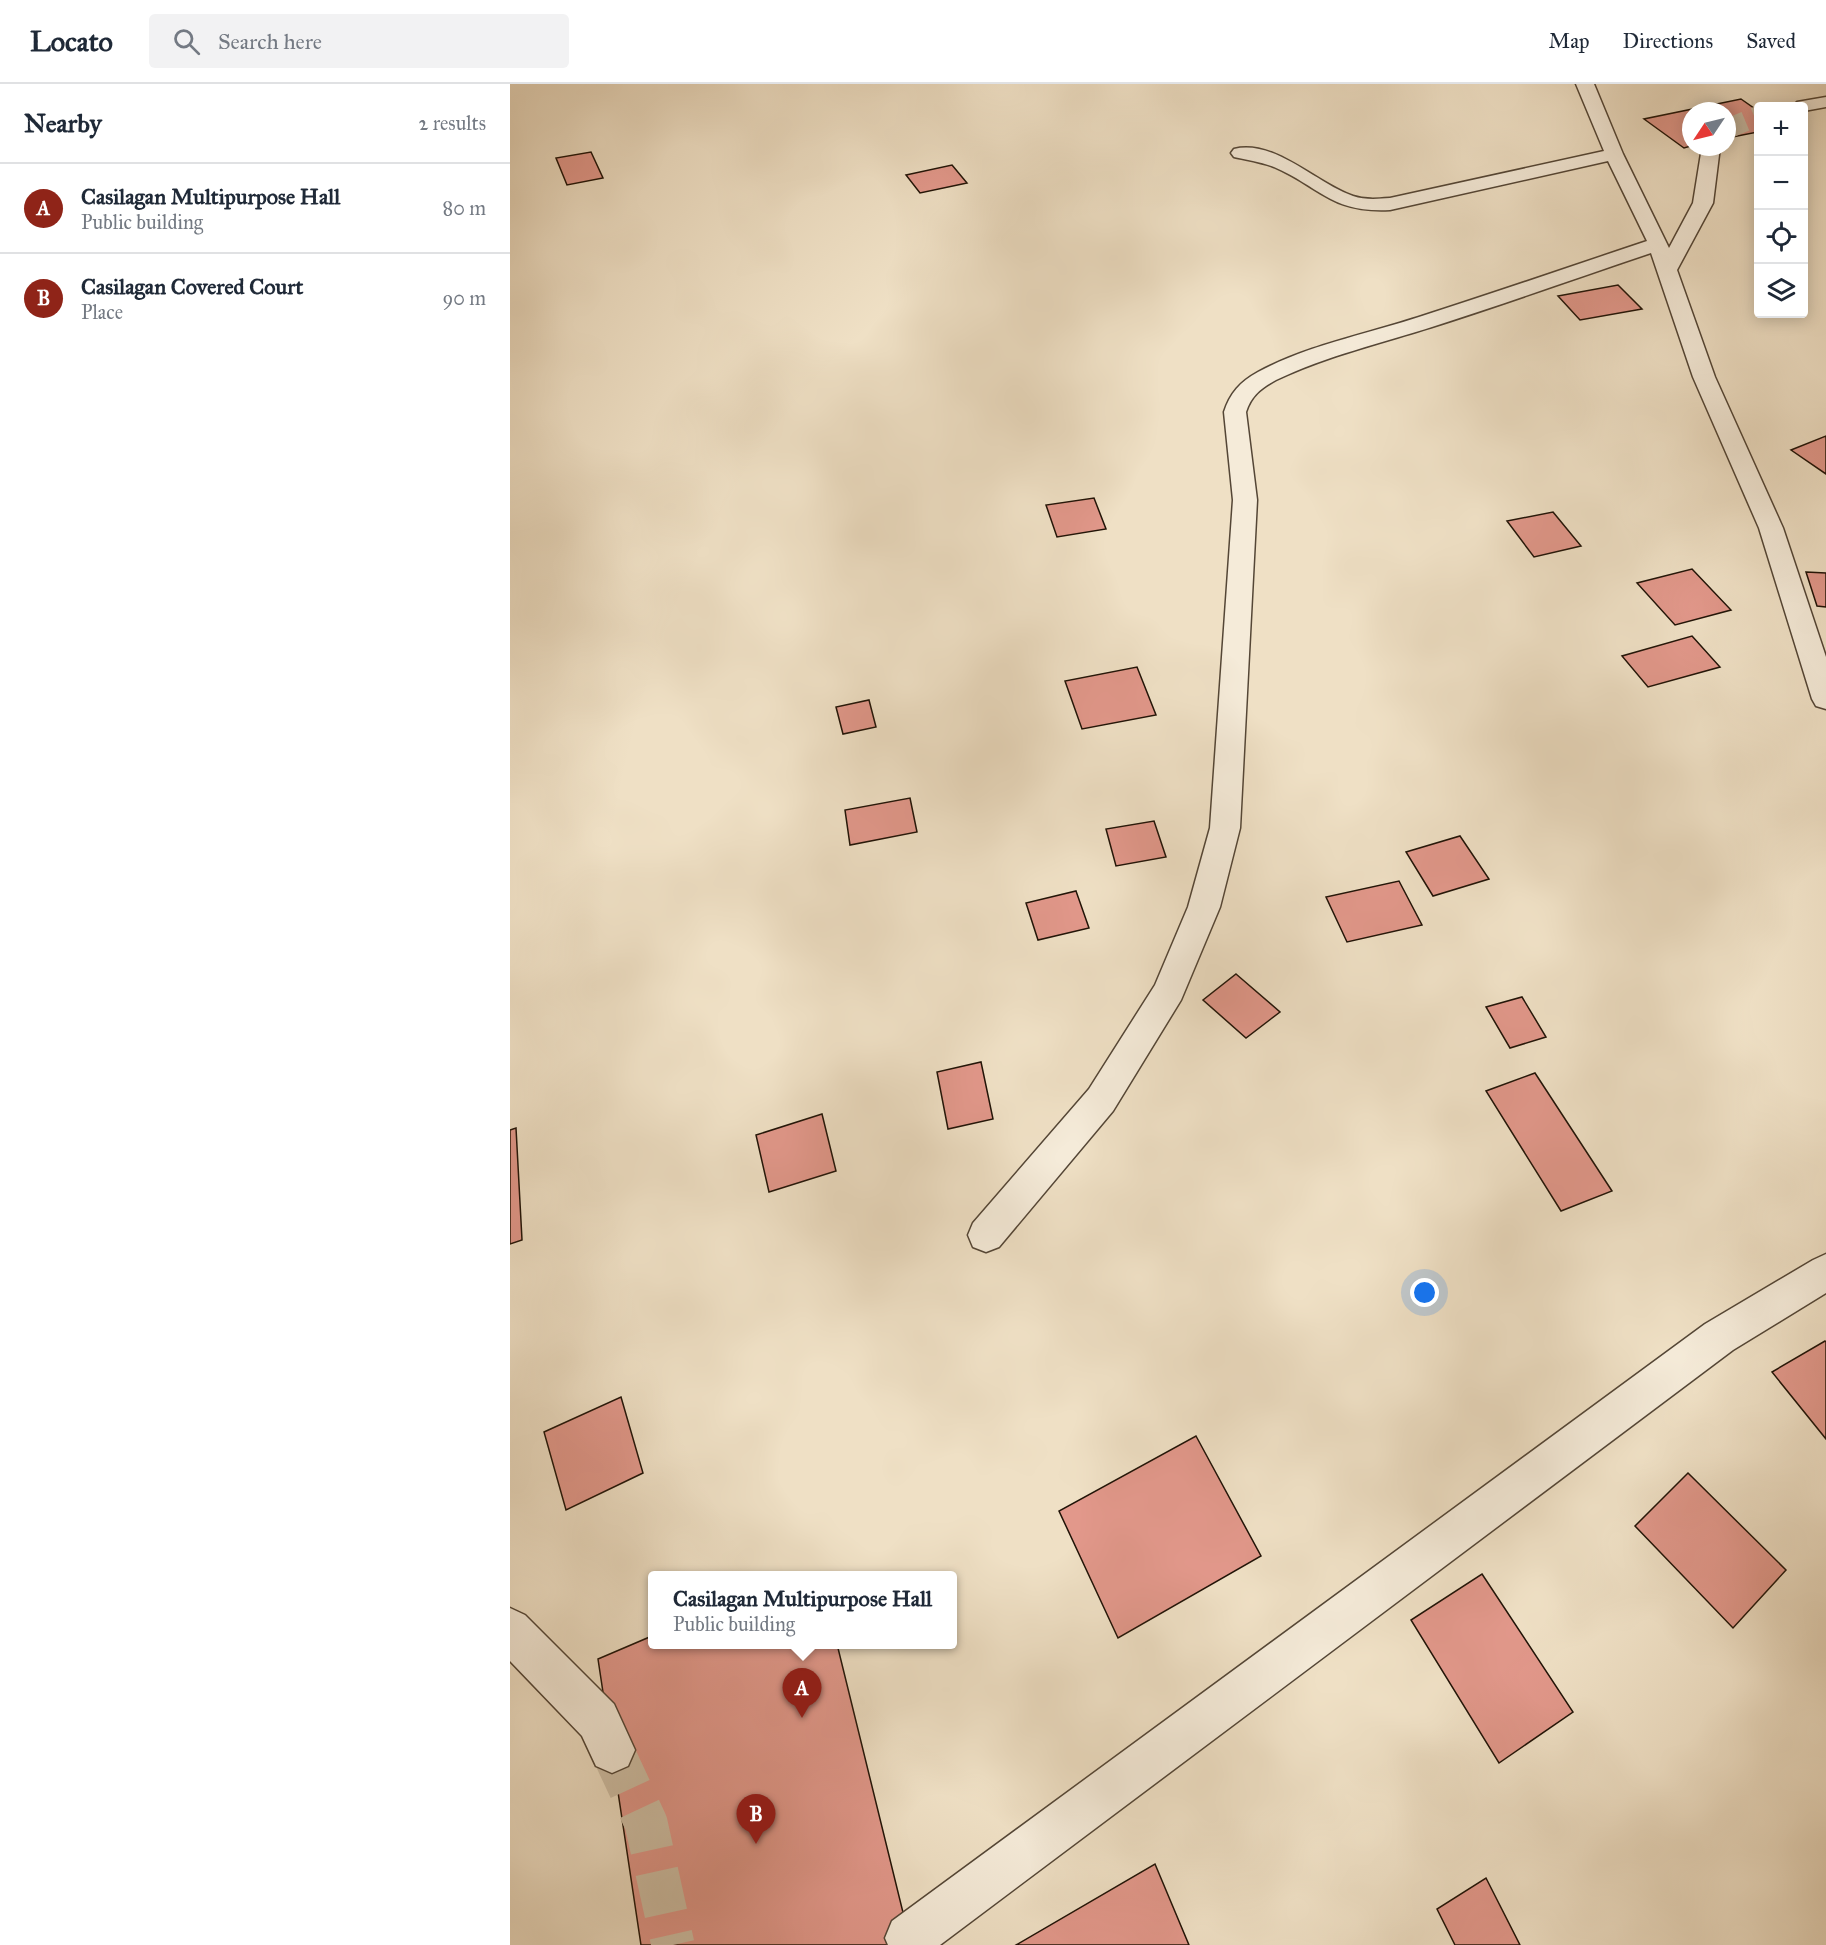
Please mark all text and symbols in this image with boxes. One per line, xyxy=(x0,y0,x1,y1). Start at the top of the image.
search box xyxy=(149,14,569,68)
text: Locato xyxy=(30,24,113,59)
icon: search xyxy=(170,25,203,58)
text: Search here xyxy=(218,28,322,55)
text: Map xyxy=(1549,28,1590,54)
text: Directions xyxy=(1623,28,1713,54)
text: Saved xyxy=(1746,28,1796,54)
north arrow xyxy=(1682,102,1736,156)
map controls xyxy=(1754,102,1808,318)
button: + xyxy=(1754,102,1808,156)
text: Nearby xyxy=(24,107,102,139)
text: 2 results xyxy=(418,111,486,135)
button: − xyxy=(1754,156,1808,210)
text: Casilagan Multipurpose Hall xyxy=(81,183,340,210)
text: A xyxy=(37,196,50,220)
text: 80 m xyxy=(443,196,486,220)
text: Public building xyxy=(81,210,203,234)
button: locate xyxy=(1754,210,1808,264)
button: layers xyxy=(1754,264,1808,318)
text: Casilagan Covered Court xyxy=(81,273,303,300)
text: B xyxy=(37,286,50,310)
text: 90 m xyxy=(443,286,486,310)
text: Place xyxy=(81,300,123,324)
your location xyxy=(1410,1278,1439,1307)
popup xyxy=(648,1571,957,1649)
text: Casilagan Multipurpose Hall xyxy=(673,1585,932,1612)
text: Public building xyxy=(673,1612,795,1636)
pin: A xyxy=(782,1668,822,1718)
pin: B xyxy=(736,1794,776,1844)

